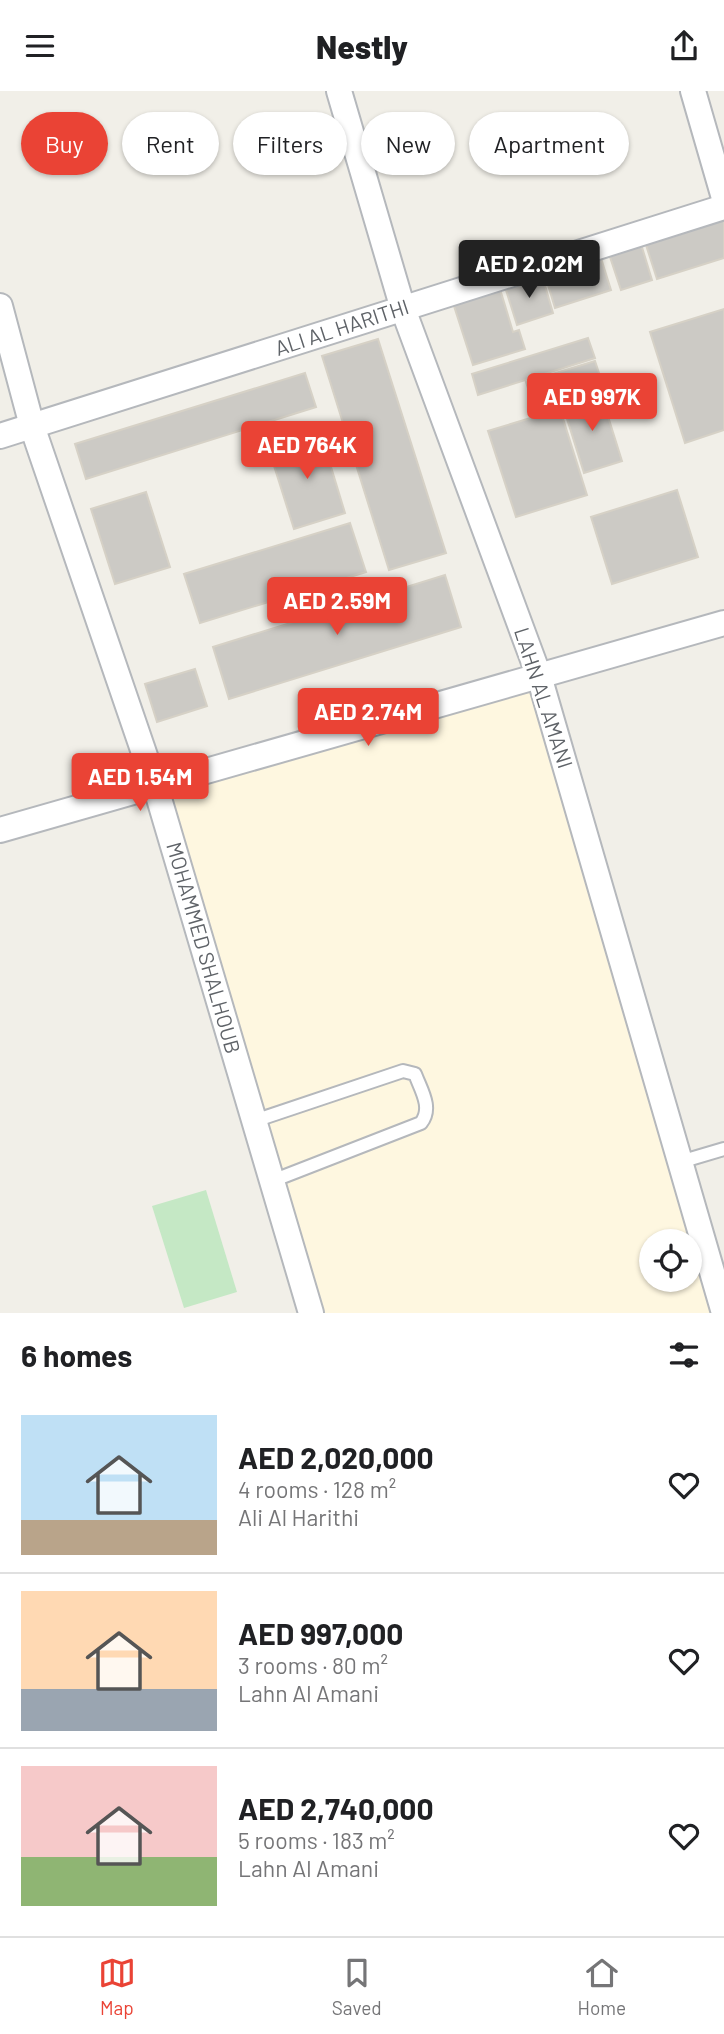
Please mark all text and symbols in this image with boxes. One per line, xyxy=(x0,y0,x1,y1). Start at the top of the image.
icon: menu xyxy=(21,27,59,65)
text: Nestly xyxy=(316,27,408,65)
icon: share xyxy=(665,27,703,65)
chip: Buy xyxy=(21,112,108,175)
chip: Rent xyxy=(122,112,219,175)
chip: Filters xyxy=(233,112,347,175)
chip: New xyxy=(361,112,455,175)
chip: Apartment xyxy=(469,112,629,175)
pin: AED 2.02M xyxy=(449,241,609,300)
text: AED 2.02M xyxy=(475,249,583,277)
street label: ALI AL HARITHI xyxy=(271,293,412,360)
pin: AED 997K xyxy=(520,373,664,433)
text: AED 997K xyxy=(543,382,641,410)
pin: AED 764K xyxy=(235,421,379,481)
text: AED 764K xyxy=(257,430,357,458)
pin: AED 2.59M xyxy=(257,577,417,637)
text: AED 2.59M xyxy=(283,586,391,614)
street label: LAHN AL AMANI xyxy=(510,624,579,771)
pin: AED 2.74M xyxy=(288,689,448,748)
text: AED 2.74M xyxy=(314,697,422,725)
pin: AED 1.54M xyxy=(60,753,220,813)
text: AED 1.54M xyxy=(88,762,192,790)
street label: MOHAMMED SHALHOUB xyxy=(162,839,247,1056)
map controls xyxy=(639,1229,702,1292)
button: locate xyxy=(639,1229,702,1292)
icon: filters xyxy=(665,1336,703,1374)
text: 6 homes xyxy=(21,1337,132,1373)
text: AED 2,020,000 xyxy=(238,1439,434,1475)
icon: home xyxy=(77,1443,161,1527)
icon: heart xyxy=(665,1466,703,1504)
text: 4 rooms · 128 m² xyxy=(238,1475,396,1503)
text: Ali Al Harithi xyxy=(238,1503,359,1531)
text: AED 997,000 xyxy=(238,1615,403,1651)
icon: home xyxy=(77,1619,161,1703)
icon: heart xyxy=(665,1642,703,1680)
text: 3 rooms · 80 m² xyxy=(238,1651,388,1679)
text: Lahn Al Amani xyxy=(238,1679,379,1707)
text: AED 2,740,000 xyxy=(238,1790,434,1826)
icon: home xyxy=(77,1794,161,1878)
icon: heart xyxy=(665,1817,703,1855)
text: 5 rooms · 183 m² xyxy=(238,1826,395,1854)
text: Lahn Al Amani xyxy=(238,1854,379,1882)
tab: Map xyxy=(98,1954,136,2019)
tab: Saved xyxy=(332,1954,382,2019)
tab: Home xyxy=(578,1954,626,2019)

